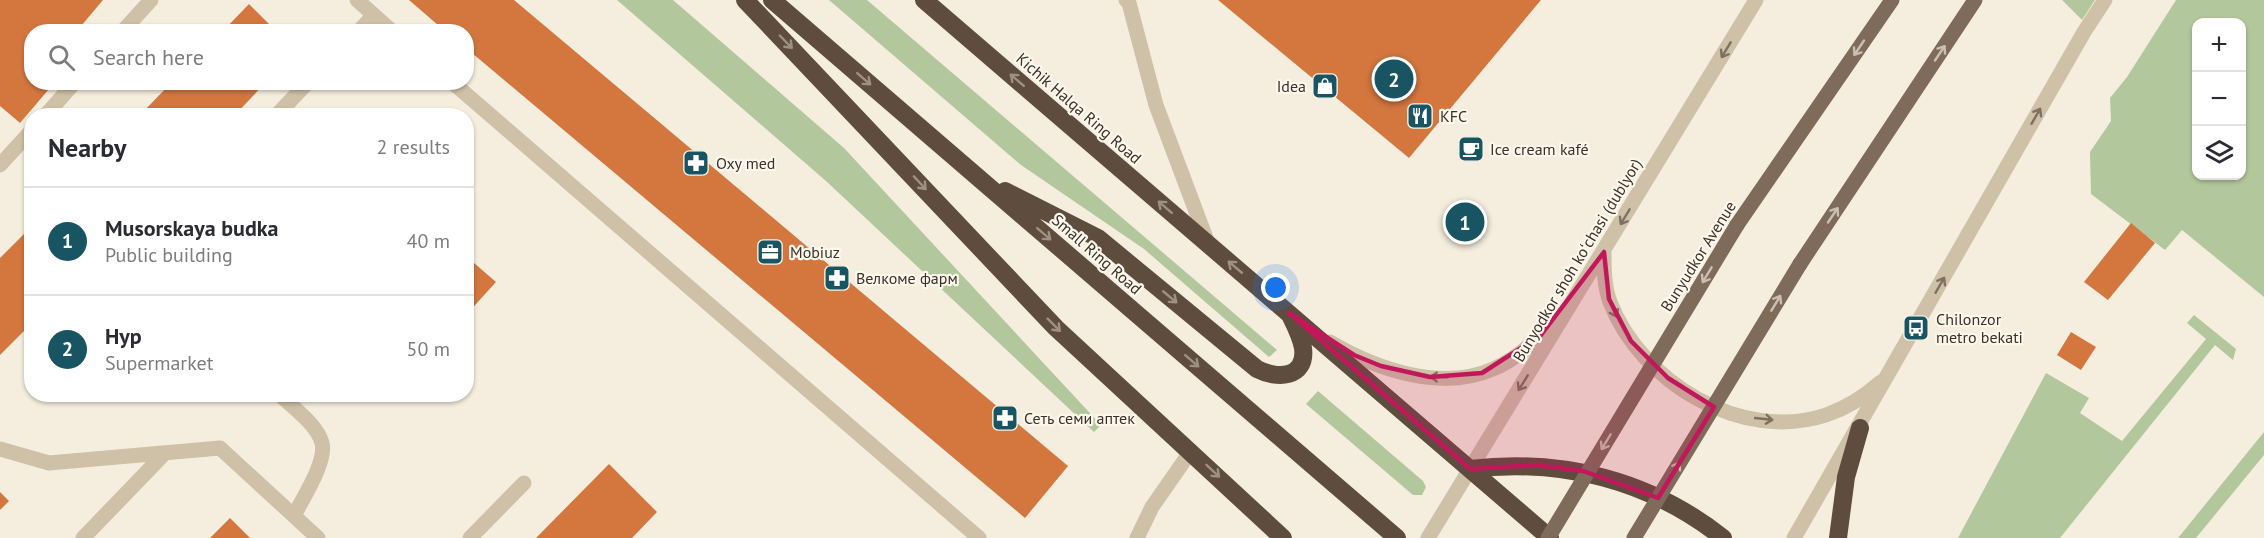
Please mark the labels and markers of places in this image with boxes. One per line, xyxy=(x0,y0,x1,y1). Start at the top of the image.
pin: 2 xyxy=(1374,56,1414,101)
shop icon: Idea xyxy=(1310,71,1340,101)
place label: Idea xyxy=(1277,76,1306,96)
restaurant icon: KFC xyxy=(1405,101,1435,131)
place label: KFC xyxy=(1440,106,1467,126)
cafe icon: Ice cream kafé xyxy=(1456,134,1486,164)
place label: Ice cream kafé xyxy=(1490,139,1589,159)
pharmacy icon: Oxy med xyxy=(681,148,711,178)
place label: Oxy med xyxy=(716,153,775,173)
pin: 1 xyxy=(1446,200,1484,244)
office icon: Mobiuz xyxy=(755,237,785,267)
place label: Mobiuz xyxy=(790,242,840,262)
pharmacy icon: Велкоме фарм xyxy=(822,263,852,293)
place label: Велкоме фарм xyxy=(856,268,958,288)
place label: Chilonzor metro bekati xyxy=(1936,309,2023,347)
bus stop icon: Chilonzor metro bekati xyxy=(1901,313,1931,343)
pharmacy icon: Сеть семи аптек xyxy=(990,403,1020,433)
place label: Сеть семи аптек xyxy=(1024,408,1135,428)

